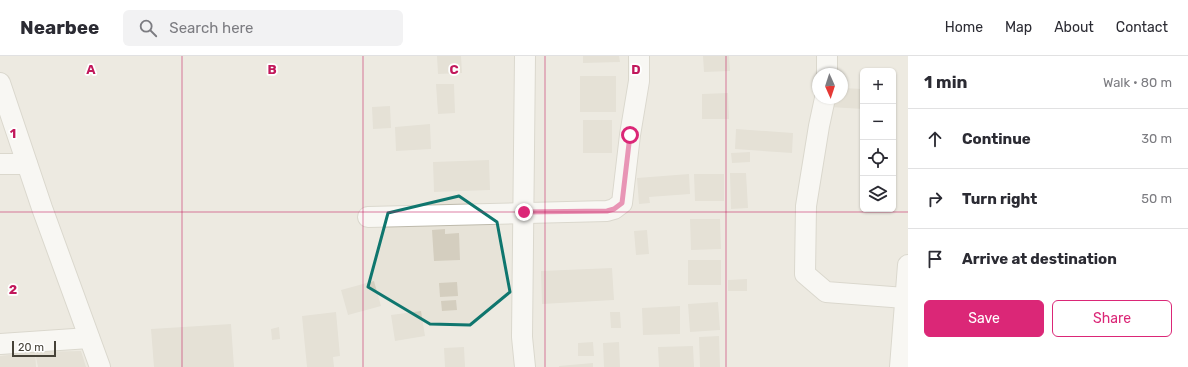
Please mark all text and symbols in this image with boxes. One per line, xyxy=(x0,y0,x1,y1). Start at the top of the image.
search box xyxy=(123,10,403,46)
text: Nearbee xyxy=(20,16,99,39)
icon: search xyxy=(137,17,159,39)
text: Search here xyxy=(169,19,254,37)
text: Home xyxy=(945,19,983,36)
text: Map xyxy=(1005,19,1032,36)
text: About xyxy=(1054,19,1094,36)
text: Contact xyxy=(1116,19,1168,36)
text: A xyxy=(86,62,96,77)
text: B xyxy=(267,62,277,77)
text: C xyxy=(449,62,459,77)
text: D xyxy=(631,62,641,77)
north arrow xyxy=(812,68,848,104)
map controls xyxy=(860,68,896,212)
button: + xyxy=(860,68,896,104)
text: 1 min xyxy=(924,72,967,92)
text: Walk · 80 m xyxy=(1103,75,1172,90)
button: − xyxy=(860,104,896,140)
text: 1 xyxy=(10,126,16,141)
route start xyxy=(621,126,639,144)
icon: ahead xyxy=(924,128,946,150)
text: Continue xyxy=(962,130,1031,148)
text: 30 m xyxy=(1141,131,1172,146)
button: locate xyxy=(860,140,896,176)
button: layers xyxy=(860,176,896,212)
icon: right xyxy=(924,188,946,210)
text: Turn right xyxy=(962,190,1037,208)
text: 50 m xyxy=(1141,191,1172,206)
route end xyxy=(515,203,533,221)
icon: arrive xyxy=(924,248,946,270)
text: Arrive at destination xyxy=(962,250,1117,268)
text: 2 xyxy=(9,282,17,297)
button: Save xyxy=(924,300,1044,337)
button: Share xyxy=(1052,300,1172,337)
scale bar xyxy=(12,339,56,358)
text: 20 m xyxy=(18,341,44,354)

